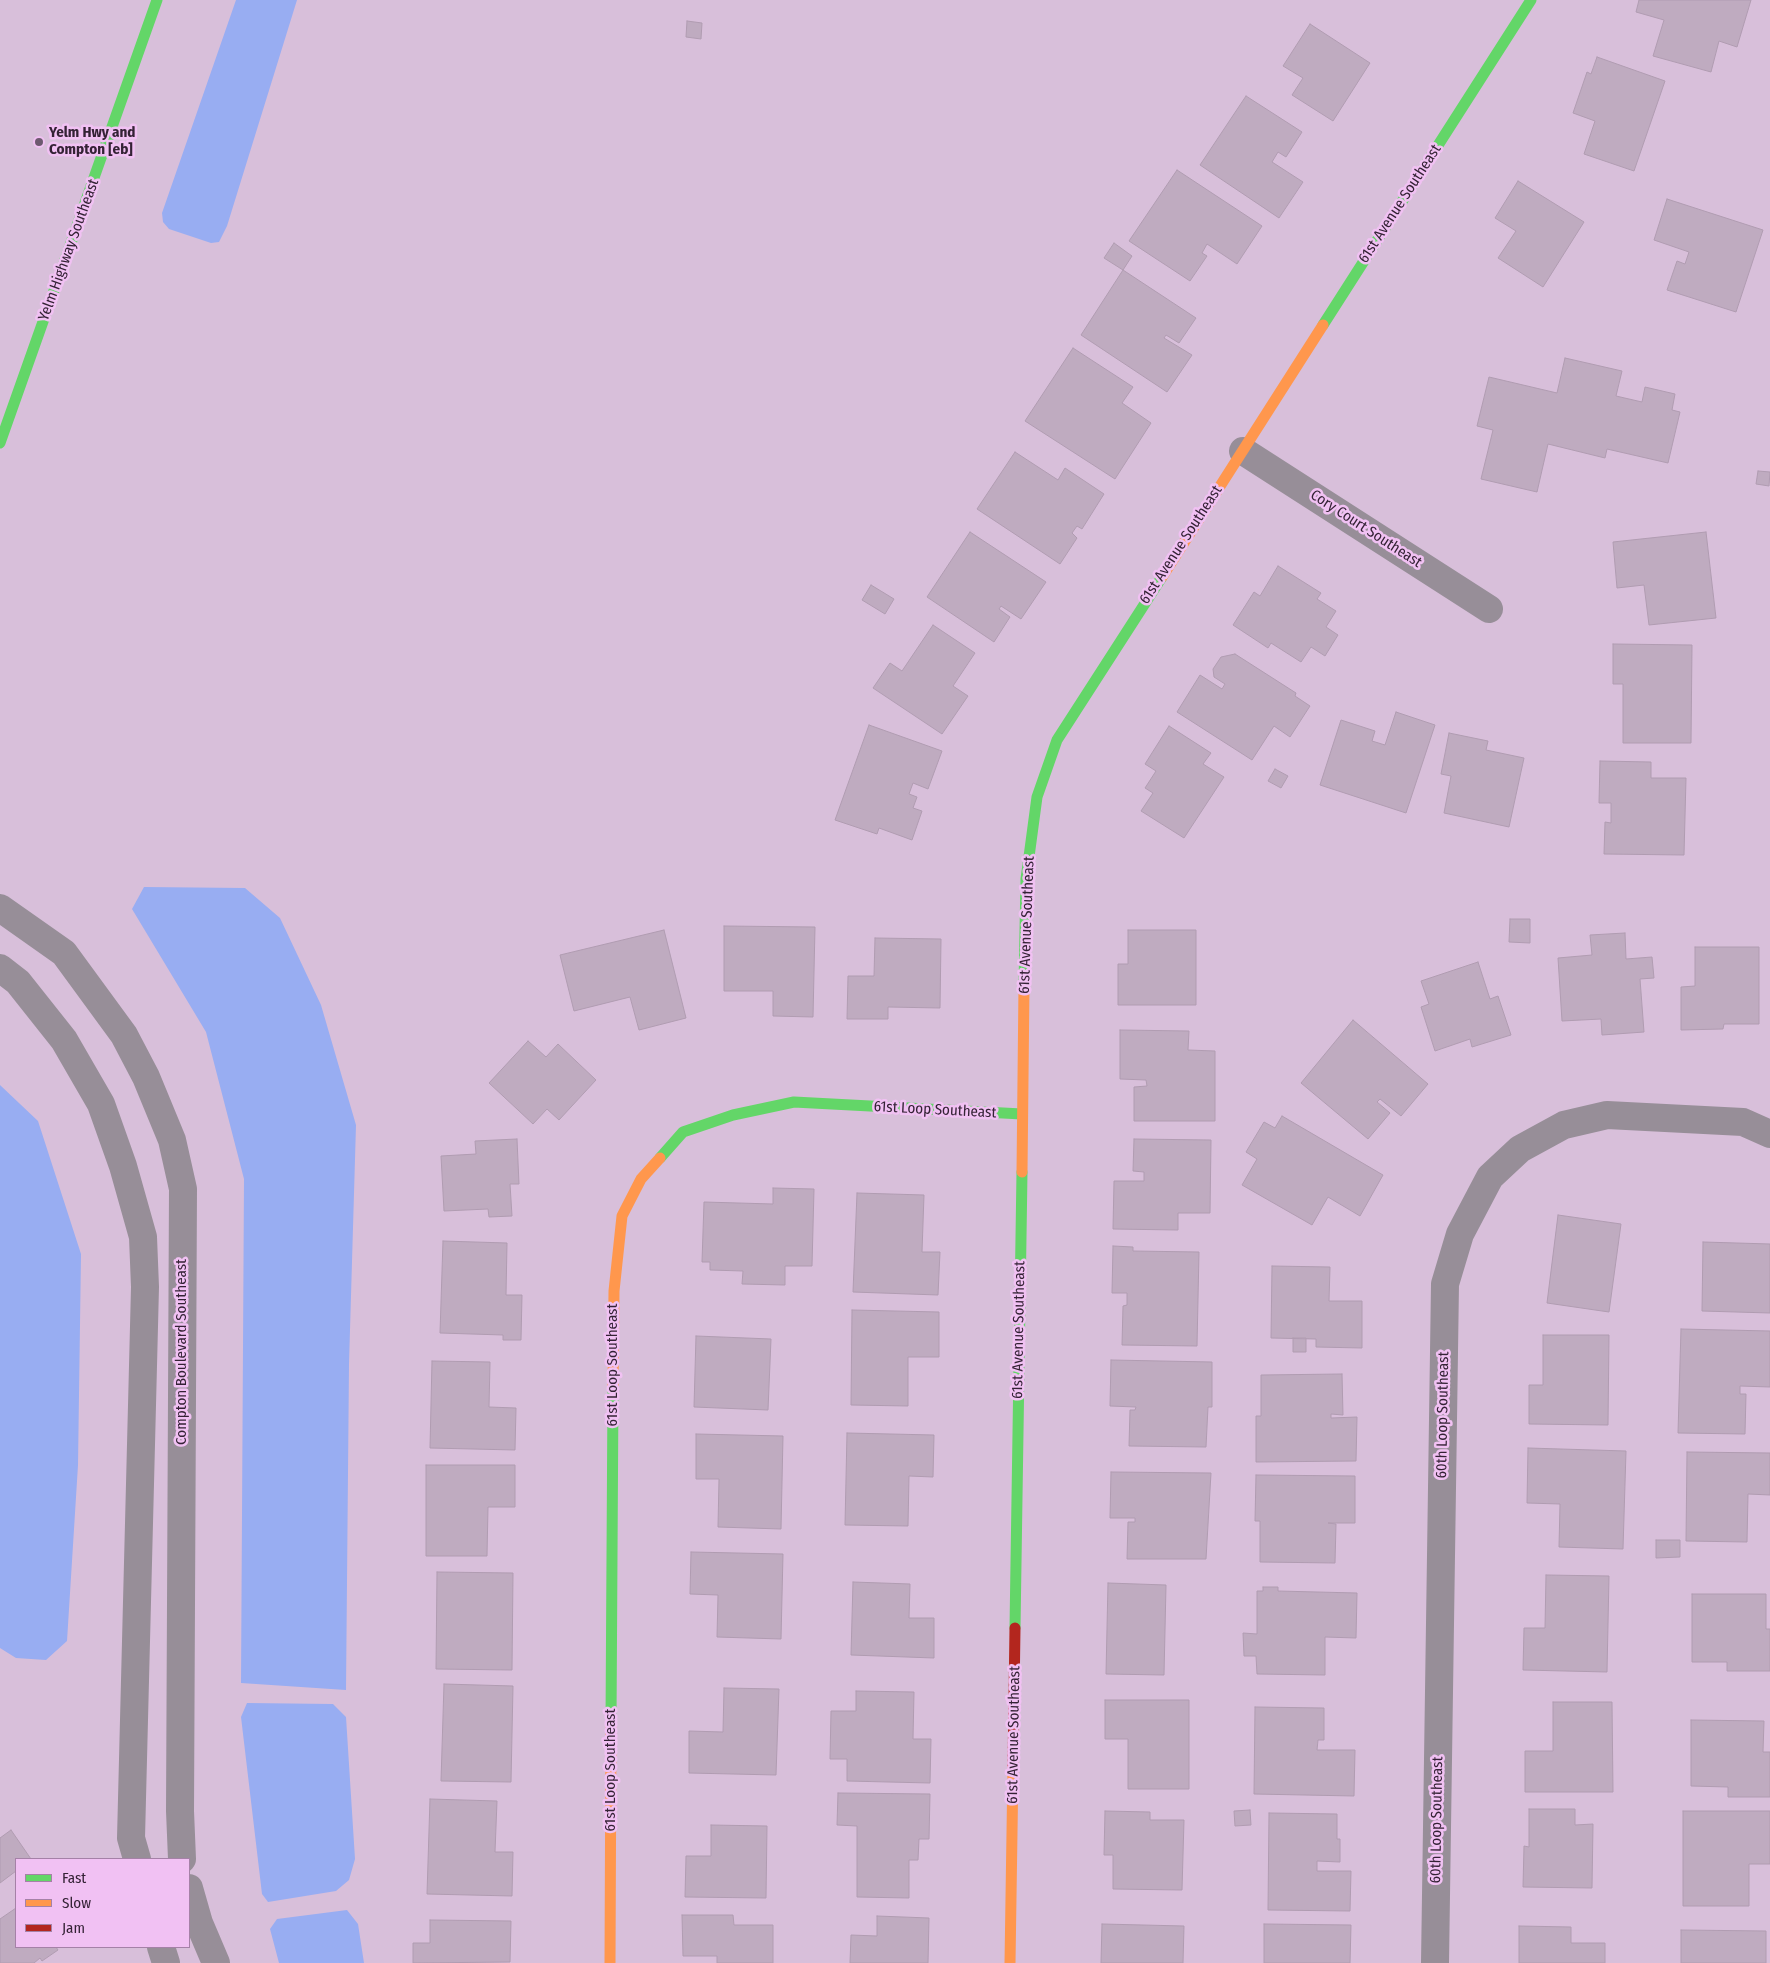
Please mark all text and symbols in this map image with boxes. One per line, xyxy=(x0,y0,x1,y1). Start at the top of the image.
place label: Yelm Hwy and Compton [eb] xyxy=(49,124,135,159)
marker: Yelm Hwy and Compton [eb] xyxy=(33,136,45,148)
street label: 61st Avenue Southeast xyxy=(1355,141,1445,267)
street label: Yelm Highway Southeast xyxy=(35,177,103,323)
street label: 61st Avenue Southeast xyxy=(1136,482,1226,608)
street label: Cory Court Southeast xyxy=(1307,486,1425,572)
street label: 61st Avenue Southeast xyxy=(1016,856,1038,994)
street label: 61st Loop Southeast xyxy=(873,1098,997,1122)
street label: Compton Boulevard Southeast xyxy=(173,1259,191,1445)
street label: 61st Avenue Southeast xyxy=(1009,1261,1029,1399)
street label: 61st Loop Southeast xyxy=(604,1304,622,1426)
street label: 60th Loop Southeast xyxy=(1433,1351,1453,1479)
street label: 61st Avenue Southeast xyxy=(1004,1666,1024,1804)
street label: 61st Loop Southeast xyxy=(602,1709,620,1831)
street label: 60th Loop Southeast xyxy=(1427,1756,1447,1884)
legend xyxy=(15,1858,190,1948)
text: Fast xyxy=(62,1869,86,1887)
text: Slow xyxy=(62,1894,91,1912)
text: Jam xyxy=(62,1919,85,1937)

